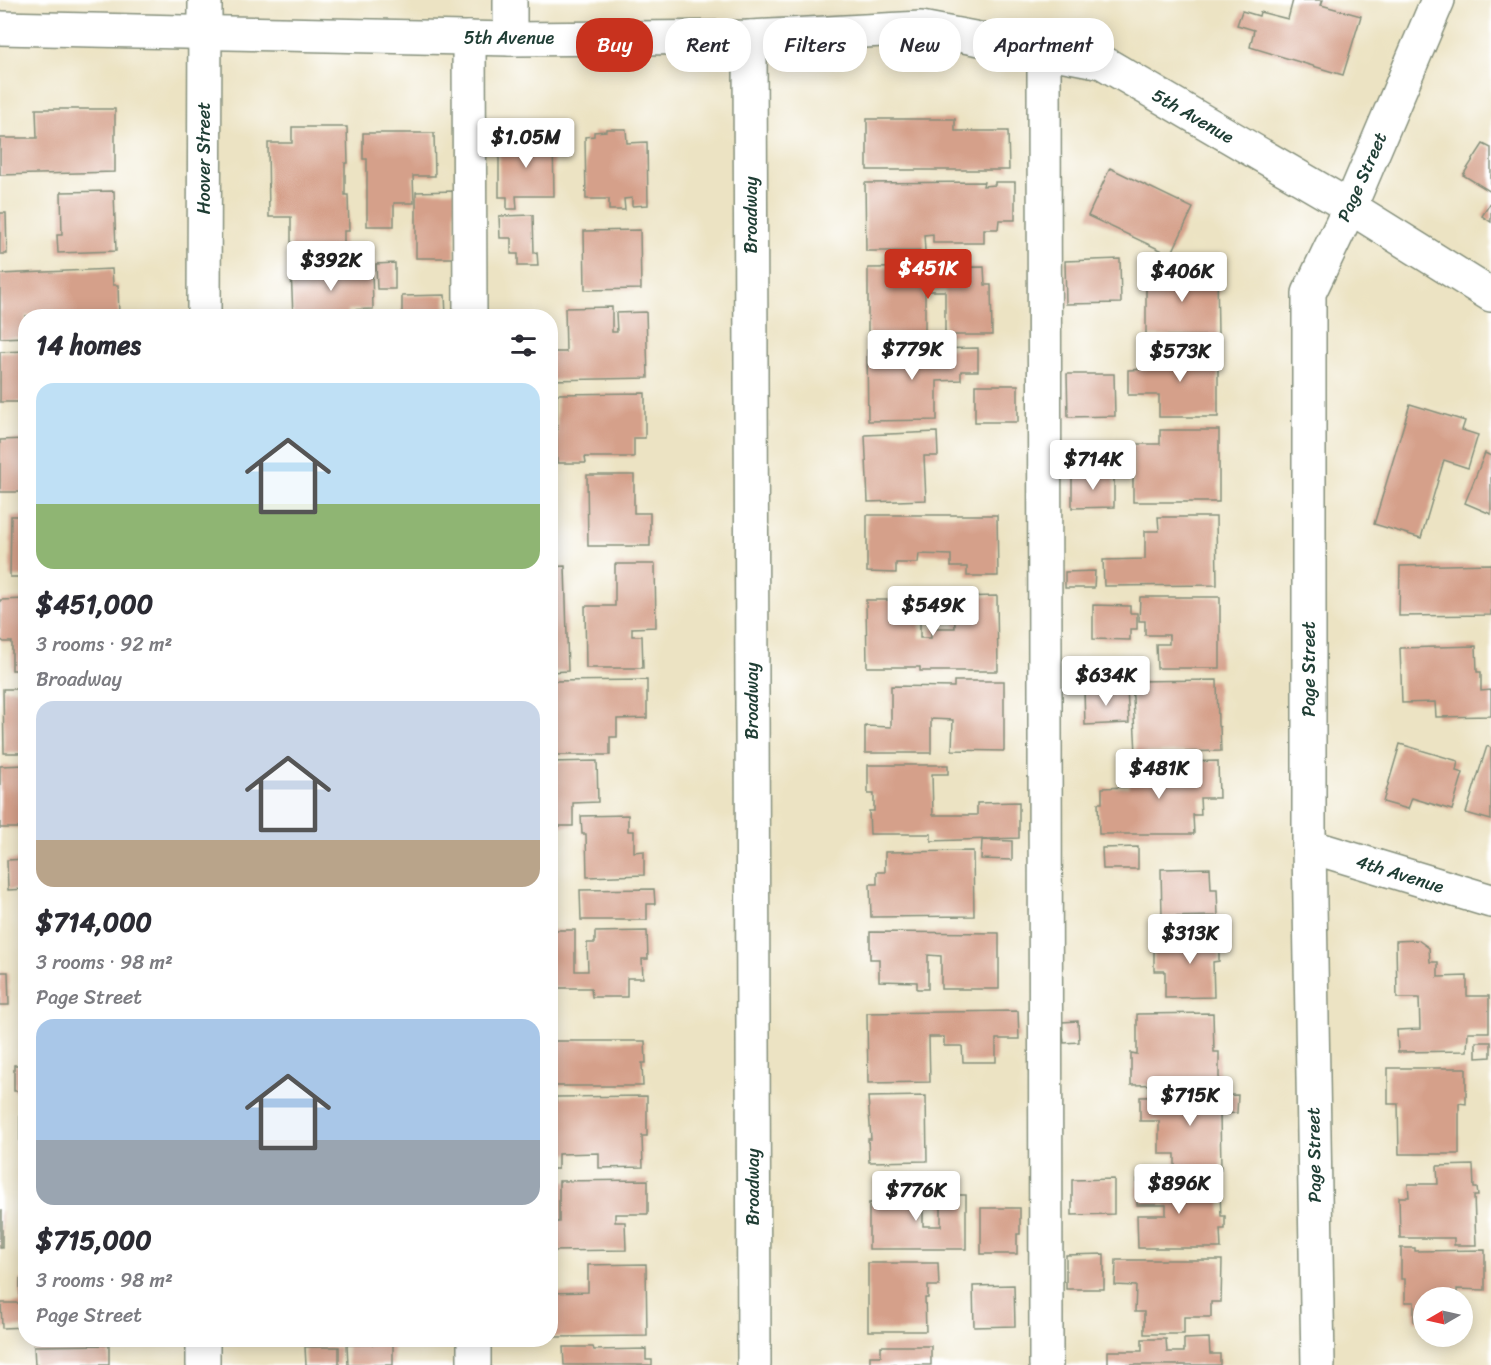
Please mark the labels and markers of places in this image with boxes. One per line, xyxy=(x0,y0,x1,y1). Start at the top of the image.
pin: $1.05M xyxy=(477,118,575,169)
pin: $392K xyxy=(289,241,373,292)
pin: $451K xyxy=(886,249,970,300)
pin: $406K xyxy=(1140,252,1224,303)
pin: $779K xyxy=(870,330,954,381)
pin: $573K xyxy=(1138,332,1222,383)
pin: $714K xyxy=(1051,440,1135,491)
pin: $549K xyxy=(891,586,975,637)
pin: $634K xyxy=(1064,656,1148,707)
pin: $481K xyxy=(1117,749,1201,800)
pin: $313K xyxy=(1148,914,1232,965)
pin: $715K xyxy=(1148,1076,1232,1127)
pin: $896K xyxy=(1137,1164,1221,1215)
pin: $776K xyxy=(874,1171,958,1222)

